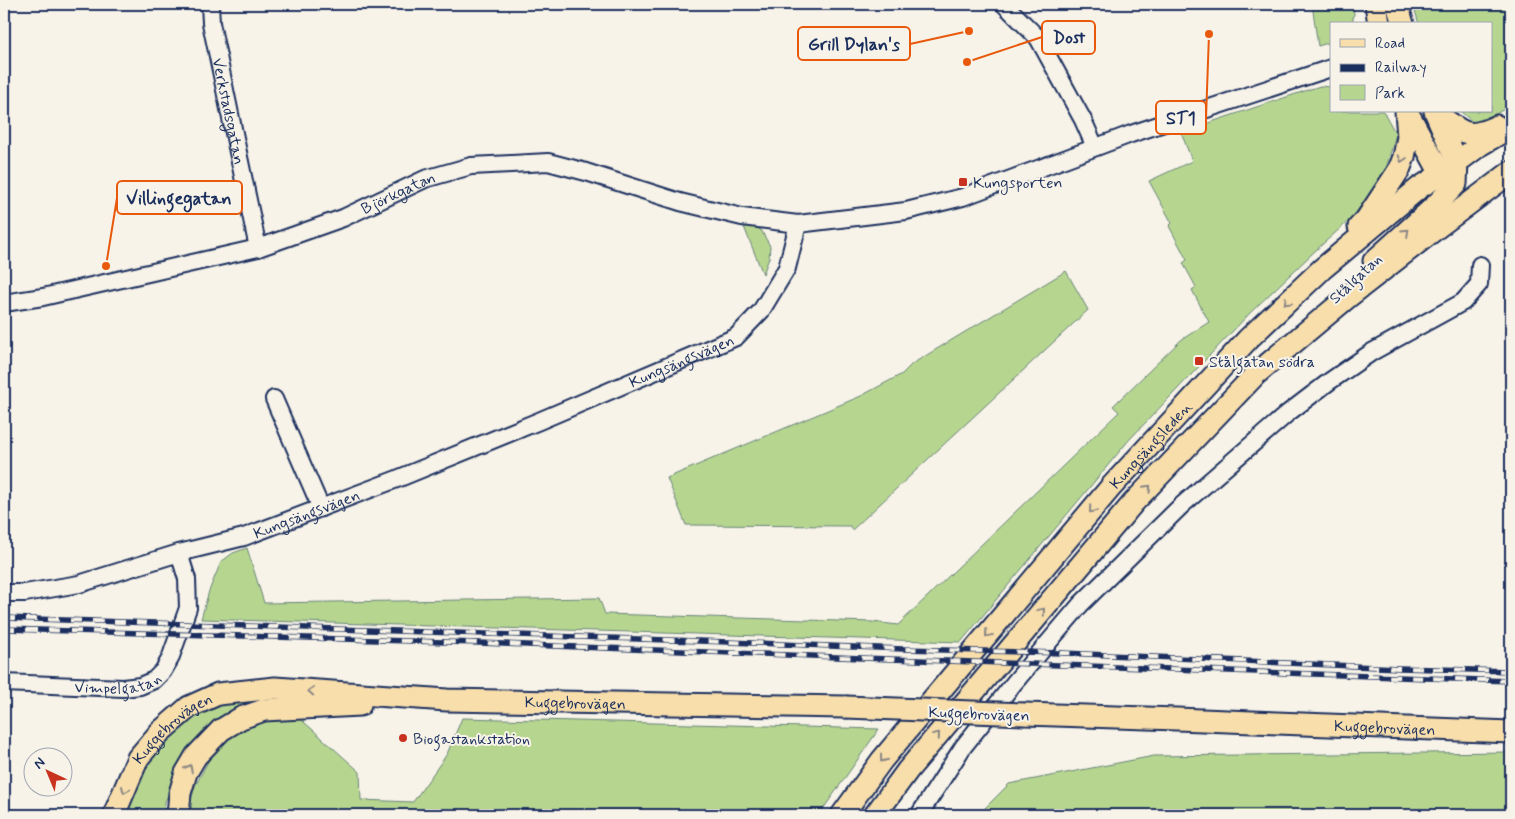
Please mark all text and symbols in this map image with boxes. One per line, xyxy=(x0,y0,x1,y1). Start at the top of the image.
callout: Dost xyxy=(1042,21,1095,54)
legend xyxy=(1330,22,1492,112)
text: Dost xyxy=(1053,26,1086,50)
callout: Grill Dylan's xyxy=(798,27,910,60)
text: Grill Dylan's xyxy=(808,33,900,57)
text: Road xyxy=(1375,34,1405,54)
street label: Verkstadsgatan xyxy=(207,56,249,167)
text: Railway xyxy=(1375,58,1427,78)
text: Park xyxy=(1375,84,1405,104)
callout: ST1 xyxy=(1156,101,1206,134)
text: ST1 xyxy=(1166,107,1196,131)
one-way arrow xyxy=(1398,154,1408,163)
street label: Björkgatan xyxy=(358,168,438,220)
place label: Kungsporten xyxy=(973,173,1063,195)
marker: Kungsporten xyxy=(957,176,969,188)
callout: Villingegatan xyxy=(117,181,242,214)
text: Villingegatan xyxy=(126,187,232,213)
one-way arrow xyxy=(1400,229,1409,238)
street label: Stålgatan xyxy=(1325,249,1388,310)
one-way arrow xyxy=(1283,296,1292,305)
street label: Kungsängsvägen xyxy=(626,330,738,393)
place label: Stålgatan södra xyxy=(1209,352,1315,374)
marker: Stålgatan södra xyxy=(1193,355,1205,367)
street label: Kungsängsleden xyxy=(1105,397,1197,494)
street label: Kungsängsvägen xyxy=(251,485,363,545)
one-way arrow xyxy=(1142,485,1151,494)
one-way arrow xyxy=(1089,504,1097,513)
one-way arrow xyxy=(1037,608,1046,617)
one-way arrow xyxy=(984,629,993,638)
street label: Vimpelgatan xyxy=(74,669,167,701)
one-way arrow xyxy=(307,685,315,696)
street label: Kuggebrovägen xyxy=(128,689,216,769)
street label: Kuggebrovägen xyxy=(524,692,626,715)
street label: Kuggebrovägen xyxy=(928,702,1030,728)
street label: Kuggebrovägen xyxy=(1334,716,1436,741)
place label: Biogastankstation xyxy=(413,729,530,751)
marker: Biogastankstation xyxy=(397,732,409,744)
one-way arrow xyxy=(932,732,941,741)
north arrow xyxy=(22,746,72,796)
one-way arrow xyxy=(881,753,889,762)
text: N xyxy=(30,754,49,773)
one-way arrow xyxy=(183,764,193,773)
one-way arrow xyxy=(120,785,131,794)

